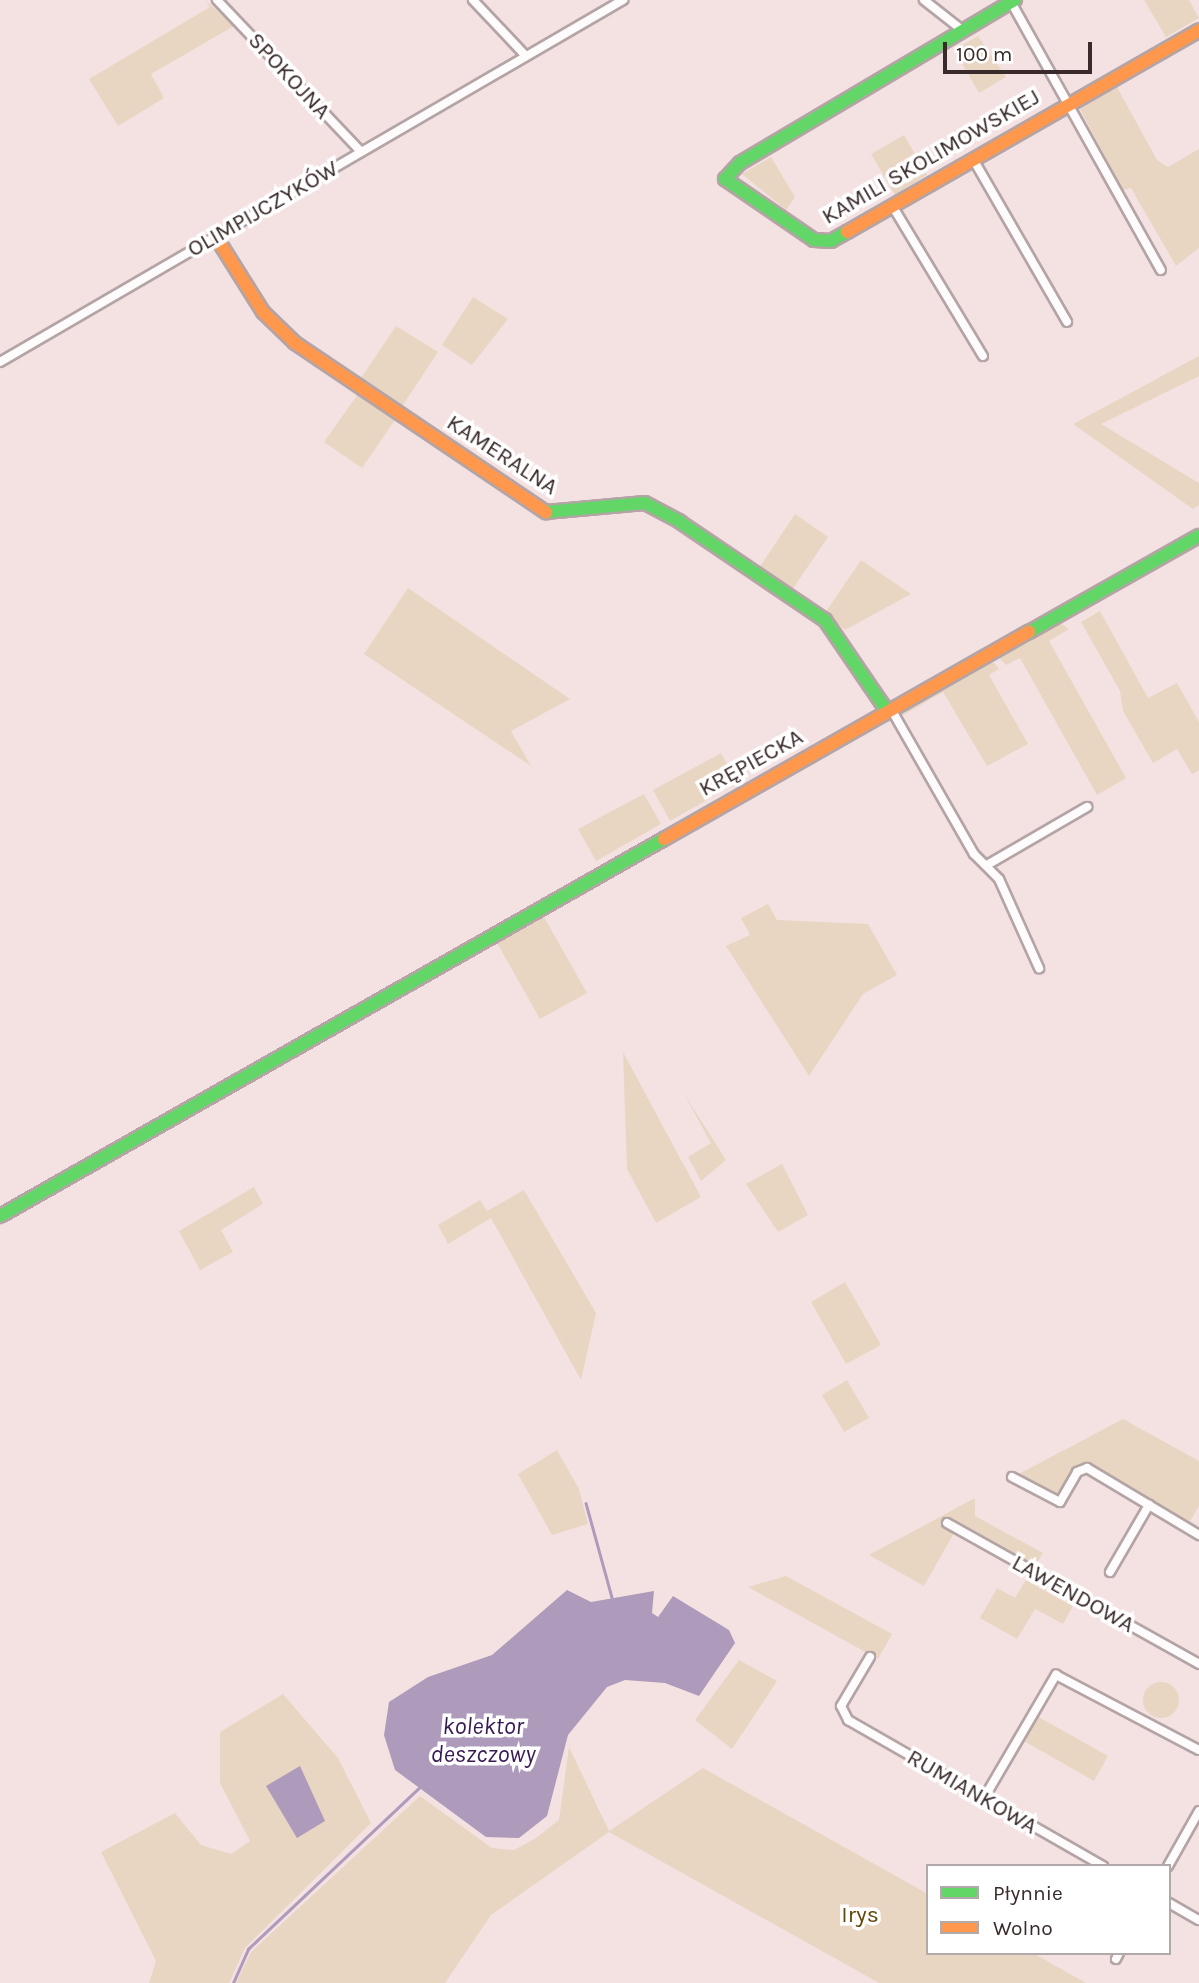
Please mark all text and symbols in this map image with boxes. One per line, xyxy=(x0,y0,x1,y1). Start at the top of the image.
street label: SPOKOJNA xyxy=(242,27,336,125)
scale bar xyxy=(947,28,1096,72)
text: 100 m xyxy=(956,42,1013,66)
street label: KAMILI SKOLIMOWSKIEJ xyxy=(817,83,1045,231)
street label: OLIMPIJCZYKÓW xyxy=(183,155,343,263)
street label: KAMERALNA xyxy=(441,409,563,501)
street label: KRĘPIECKA xyxy=(694,723,808,803)
street label: LAWENDOWA xyxy=(1007,1549,1139,1639)
water label: kolektor deszczowy xyxy=(431,1713,535,1769)
street label: RUMIANKOWA xyxy=(902,1744,1042,1840)
legend xyxy=(926,1864,1171,1955)
text: Płynnie xyxy=(993,1881,1063,1905)
park label: Irys xyxy=(841,1901,879,1929)
text: Wolno xyxy=(993,1916,1053,1940)

